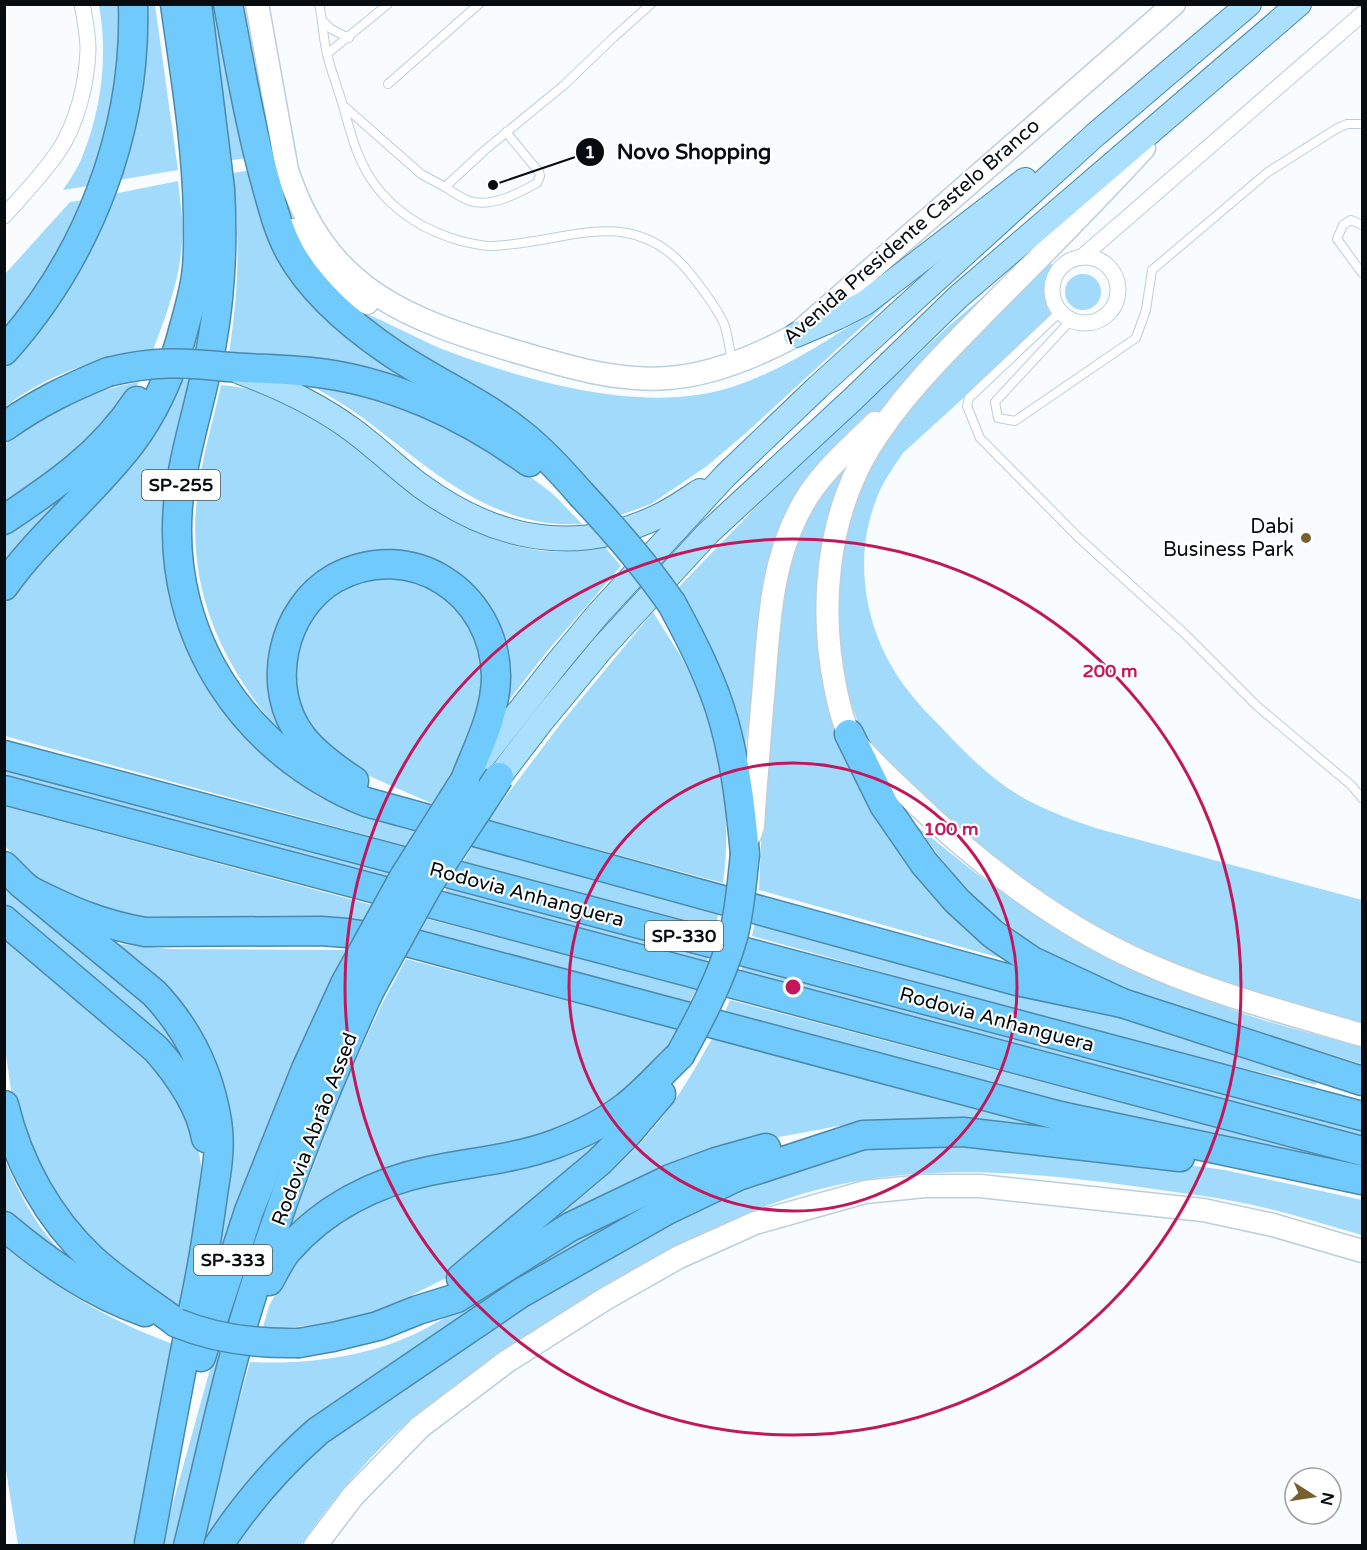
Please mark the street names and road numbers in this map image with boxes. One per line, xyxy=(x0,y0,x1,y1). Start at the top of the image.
street label: Avenida Presidente Castelo Branco xyxy=(779,114,1045,350)
road number: SP-255 xyxy=(142,470,220,500)
street label: Rodovia Anhanguera xyxy=(427,857,627,933)
road number: SP-330 xyxy=(645,921,723,951)
street label: Rodovia Anhanguera xyxy=(897,982,1097,1058)
street label: Rodovia Abrão Assed xyxy=(267,1029,363,1229)
road number: SP-333 xyxy=(194,1245,272,1275)

